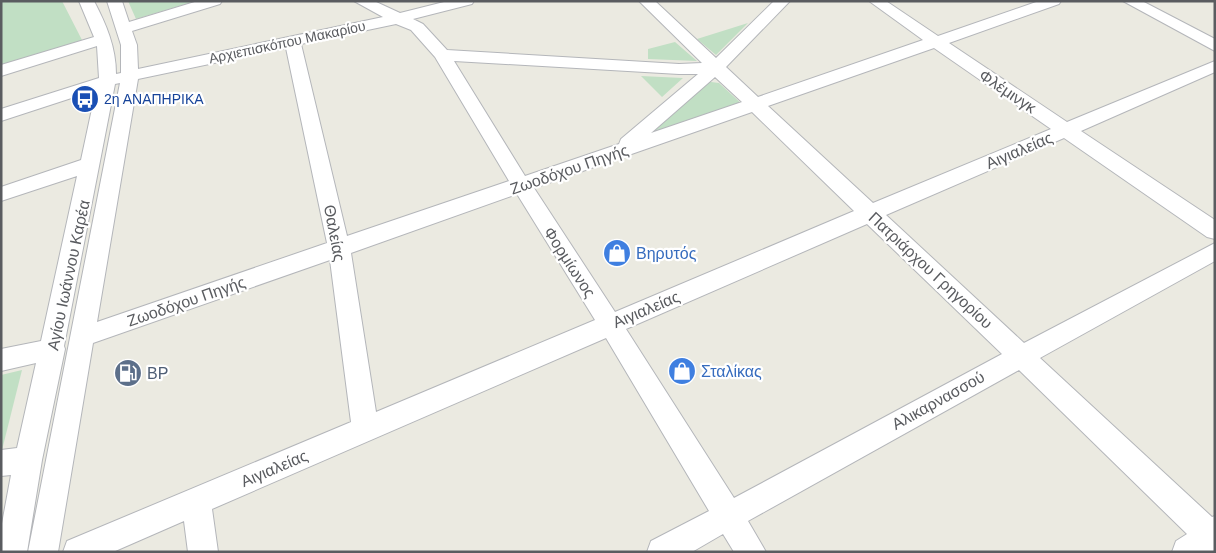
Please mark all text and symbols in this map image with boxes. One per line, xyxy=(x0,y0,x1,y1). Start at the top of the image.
street label: Αρχιεπισκόπου Μακαρίου xyxy=(207,18,367,66)
street label: Φλέμινγκ xyxy=(976,66,1040,117)
bus stop icon: 2η ΑΝΑΠΗΡΙΚΑ xyxy=(70,84,100,114)
place label: 2η ΑΝΑΠΗΡΙΚΑ xyxy=(104,91,204,107)
street label: Αιγιαλείας xyxy=(983,129,1055,172)
street label: Ζωοδόχου Πηγής xyxy=(508,141,631,198)
street label: Αγίου Ιωάννου Καρέα xyxy=(44,198,93,352)
street label: Θαλείας xyxy=(321,203,348,263)
street label: Πατριάρχου Γρηγορίου xyxy=(866,209,996,332)
street label: Φορμίωνος xyxy=(540,224,599,301)
shop icon: Βηρυτός xyxy=(602,238,632,268)
place label: Βηρυτός xyxy=(636,245,697,262)
street label: Ζωοδόχου Πηγής xyxy=(125,273,248,330)
street label: Αιγιαλείας xyxy=(610,288,682,331)
shop icon: Σταλίκας xyxy=(667,356,697,386)
fuel station icon: BP xyxy=(113,358,143,388)
place label: Σταλίκας xyxy=(701,363,762,380)
place label: BP xyxy=(147,365,168,382)
street label: Αλικαρνασσού xyxy=(889,368,987,433)
street label: Αιγιαλείας xyxy=(238,447,310,490)

